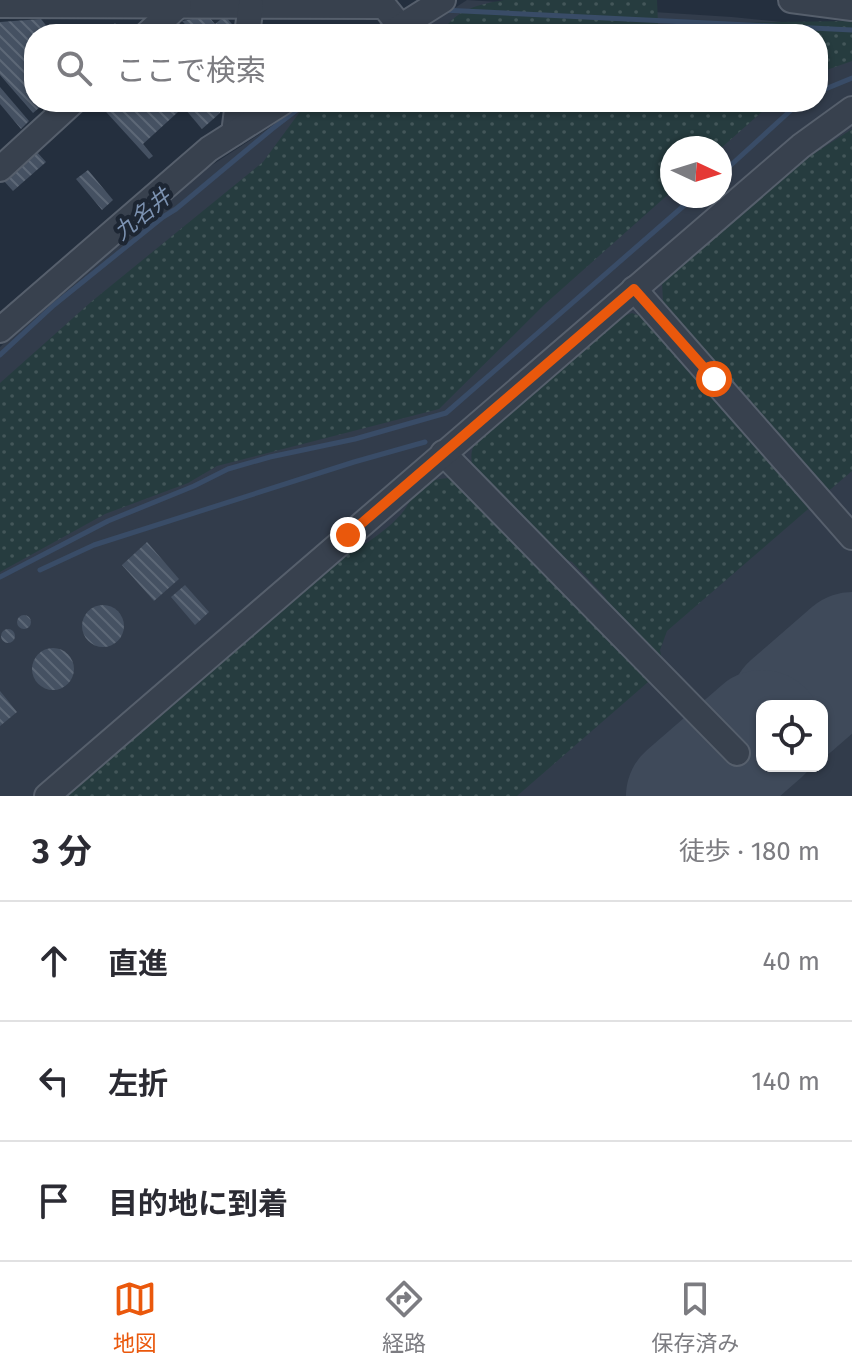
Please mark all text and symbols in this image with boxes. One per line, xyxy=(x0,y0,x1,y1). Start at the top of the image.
search box xyxy=(24,24,828,112)
icon: search xyxy=(52,46,96,90)
text: ここで検索 xyxy=(116,53,266,89)
north arrow xyxy=(660,136,732,208)
water label: 九名井 xyxy=(108,182,178,246)
route start xyxy=(696,361,732,397)
route end xyxy=(330,517,366,553)
map controls xyxy=(756,700,828,772)
button: locate xyxy=(756,700,828,772)
text: 3 分 xyxy=(32,831,92,872)
text: 徒歩 · 180 m xyxy=(679,836,820,867)
icon: ahead xyxy=(32,939,76,983)
text: 直進 xyxy=(108,946,168,982)
text: 40 m xyxy=(762,946,820,977)
icon: left xyxy=(32,1059,76,1103)
text: 左折 xyxy=(108,1066,168,1102)
text: 140 m xyxy=(751,1066,820,1097)
icon: arrive xyxy=(32,1179,76,1223)
text: 目的地に到着 xyxy=(108,1186,288,1222)
tab: 地図 xyxy=(113,1277,157,1357)
tab: 経路 xyxy=(382,1277,426,1357)
tab: 保存済み xyxy=(651,1277,739,1357)

